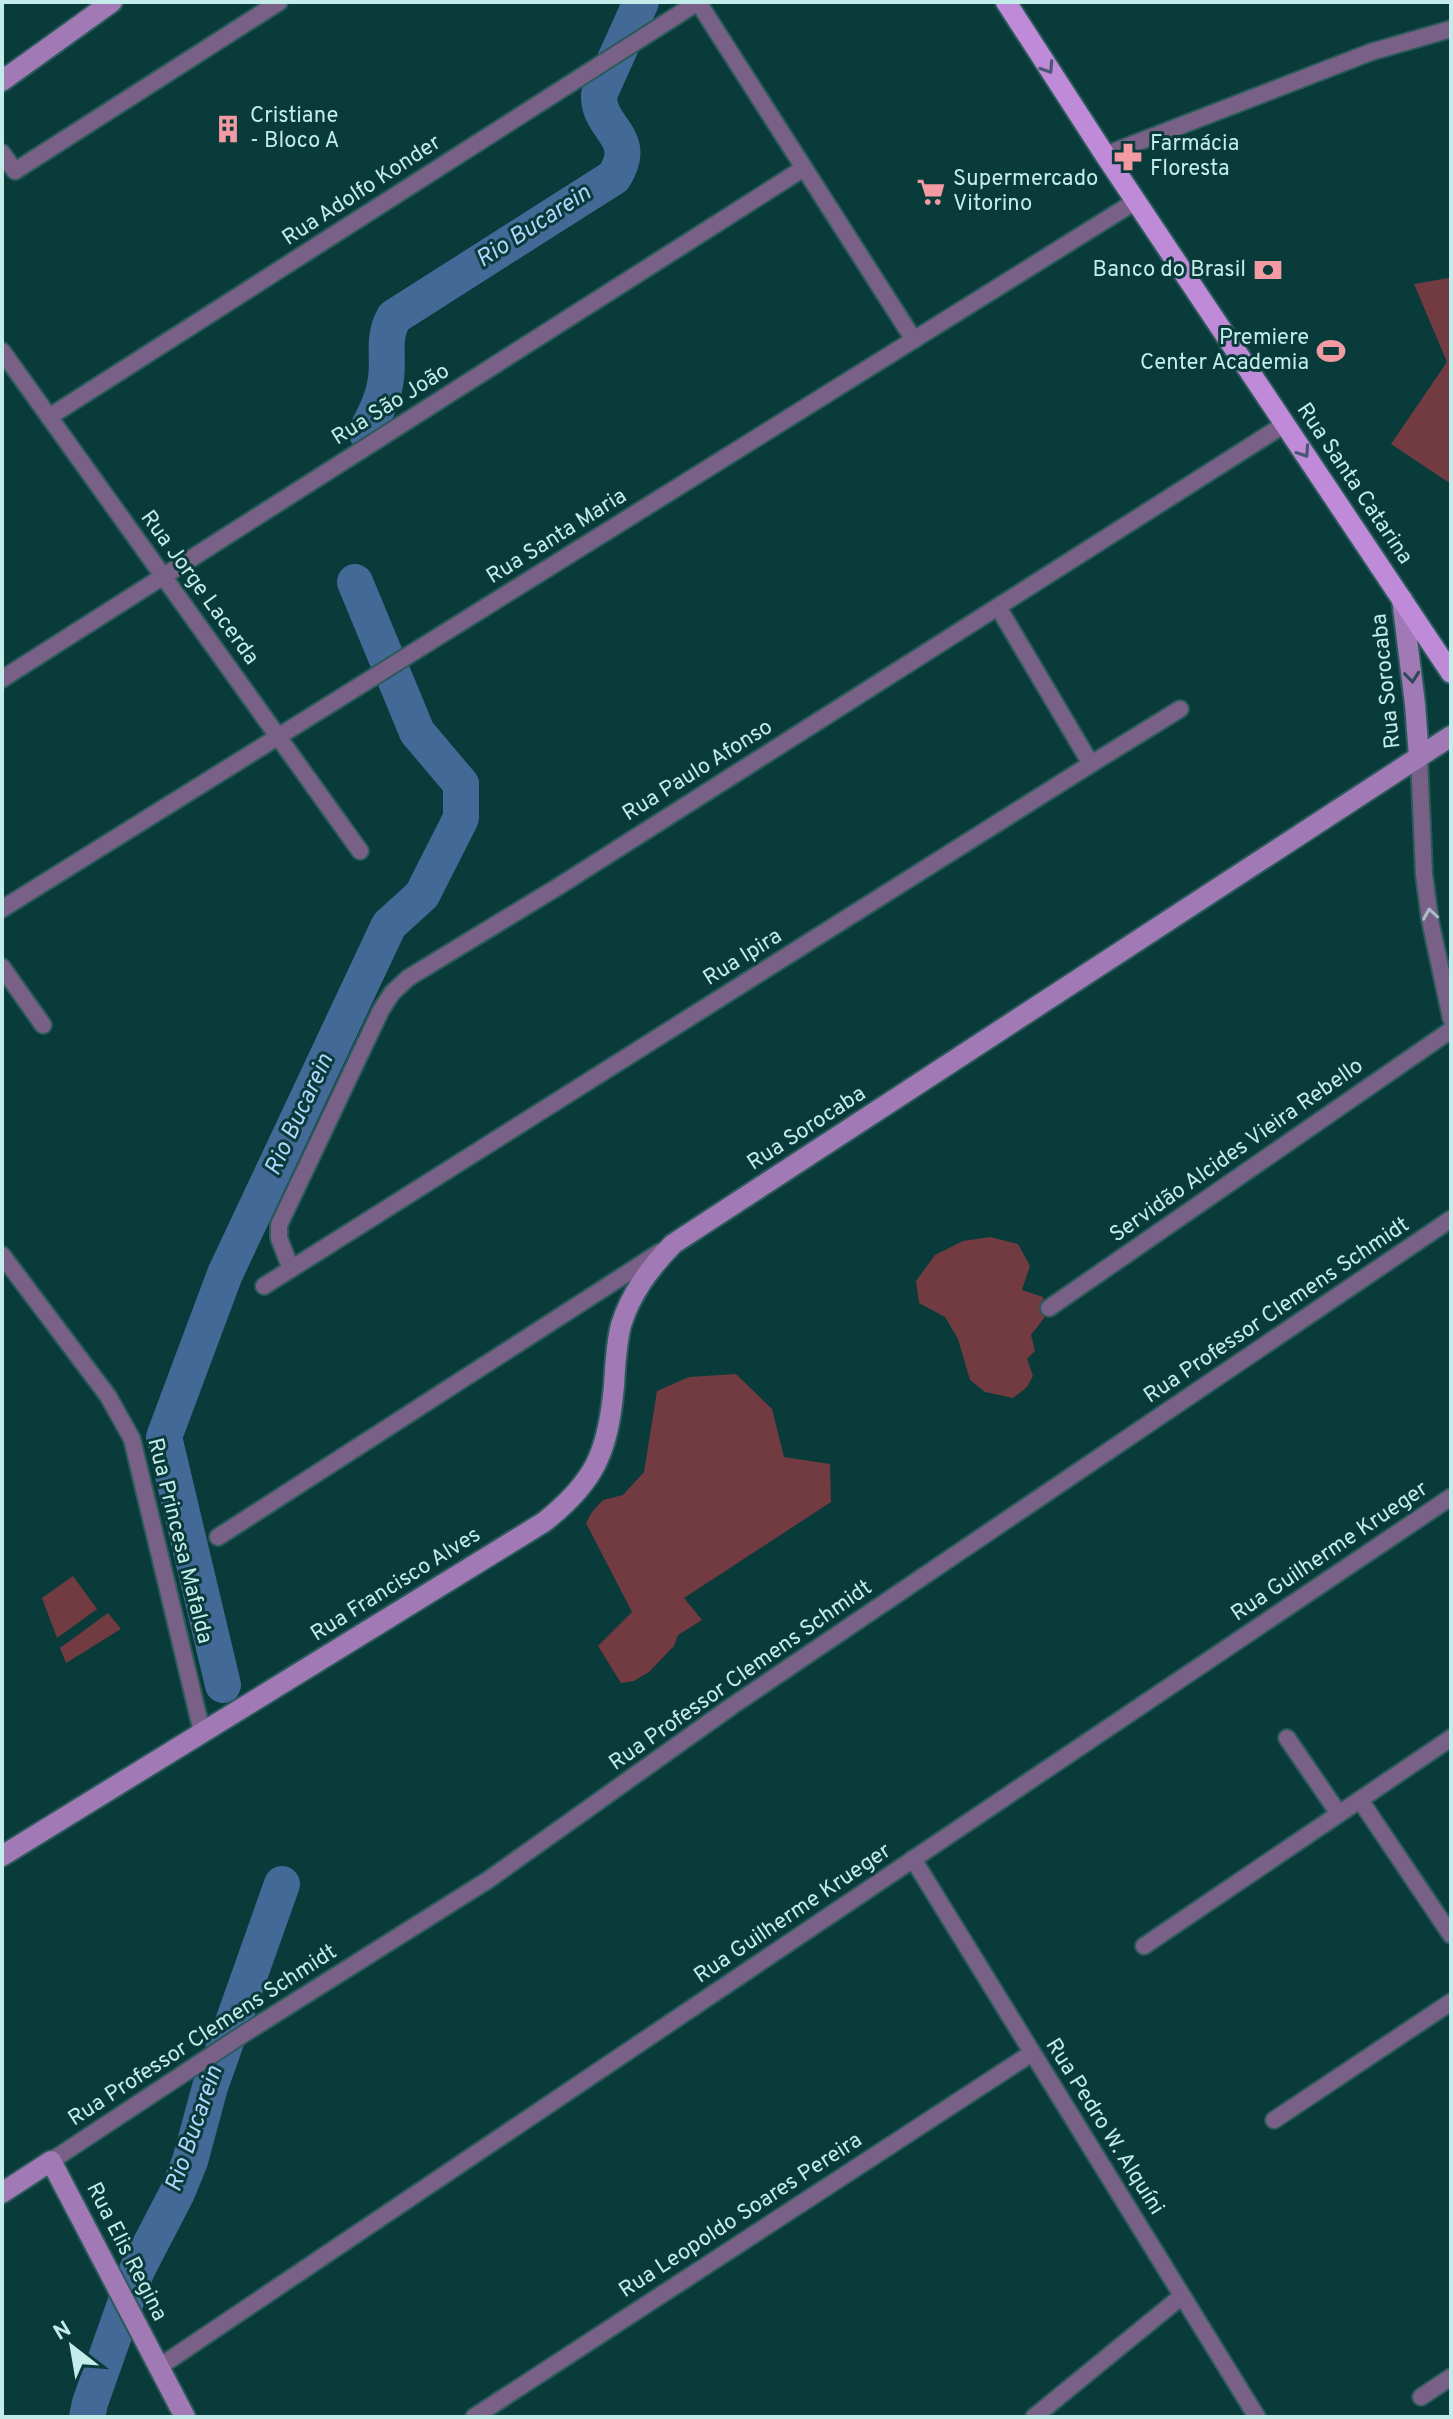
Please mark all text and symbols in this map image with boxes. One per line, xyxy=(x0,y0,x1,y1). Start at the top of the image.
one-way arrow xyxy=(1038,59,1053,73)
place label: Cristiane - Bloco A xyxy=(250,103,339,155)
building icon: Cristiane - Bloco A xyxy=(213,114,243,144)
street label: Rua Adolfo Konder xyxy=(278,129,447,252)
place label: Farmácia Floresta xyxy=(1150,131,1239,183)
pharmacy icon: Farmácia Floresta xyxy=(1113,142,1143,172)
place label: Supermercado Vitorino xyxy=(953,166,1098,218)
supermarket icon: Supermercado Vitorino xyxy=(916,177,946,207)
water label: Rio Bucarein xyxy=(471,179,597,275)
bank icon: Banco do Brasil xyxy=(1253,255,1283,285)
place label: Banco do Brasil xyxy=(1093,257,1246,284)
place label: Premiere Center Academia xyxy=(1140,325,1309,377)
sports icon: Premiere Center Academia xyxy=(1316,336,1346,366)
street label: Rua São João xyxy=(327,358,455,452)
street label: Rua Santa Catarina xyxy=(1290,398,1418,570)
one-way arrow xyxy=(1294,444,1309,458)
street label: Rua Santa Maria xyxy=(482,483,632,591)
street label: Rua Jorge Lacerda xyxy=(134,505,264,671)
street label: Rua Sorocaba xyxy=(1366,612,1408,750)
one-way arrow xyxy=(1404,671,1421,684)
street label: Rua Paulo Afonso xyxy=(618,714,778,828)
one-way arrow xyxy=(1422,907,1439,921)
street label: Rua Ipira xyxy=(699,923,787,993)
water label: Rio Bucarein xyxy=(259,1049,341,1181)
street label: Servidão Alcides Vieira Rebello xyxy=(1105,1053,1369,1249)
street label: Rua Sorocaba xyxy=(743,1081,871,1177)
street label: Rua Professor Clemens Schmidt xyxy=(1139,1212,1415,1410)
street label: Rua Princesa Mafalda xyxy=(140,1435,218,1647)
street label: Rua Guilherme Krueger xyxy=(1226,1476,1434,1628)
street label: Rua Francisco Alves xyxy=(306,1522,486,1648)
street label: Rua Professor Clemens Schmidt xyxy=(604,1575,878,1777)
street label: Rua Guilherme Krueger xyxy=(689,1838,897,1990)
street label: Rua Professor Clemens Schmidt xyxy=(64,1939,342,2133)
street label: Rua Pedro W. Alquíni xyxy=(1039,2034,1169,2220)
water label: Rio Bucarein xyxy=(159,2062,231,2196)
street label: Rua Leopoldo Soares Pereira xyxy=(614,2127,868,2305)
street label: Rua Elis Regina xyxy=(79,2178,173,2326)
north arrow xyxy=(32,2307,112,2387)
text: N xyxy=(49,2316,77,2348)

